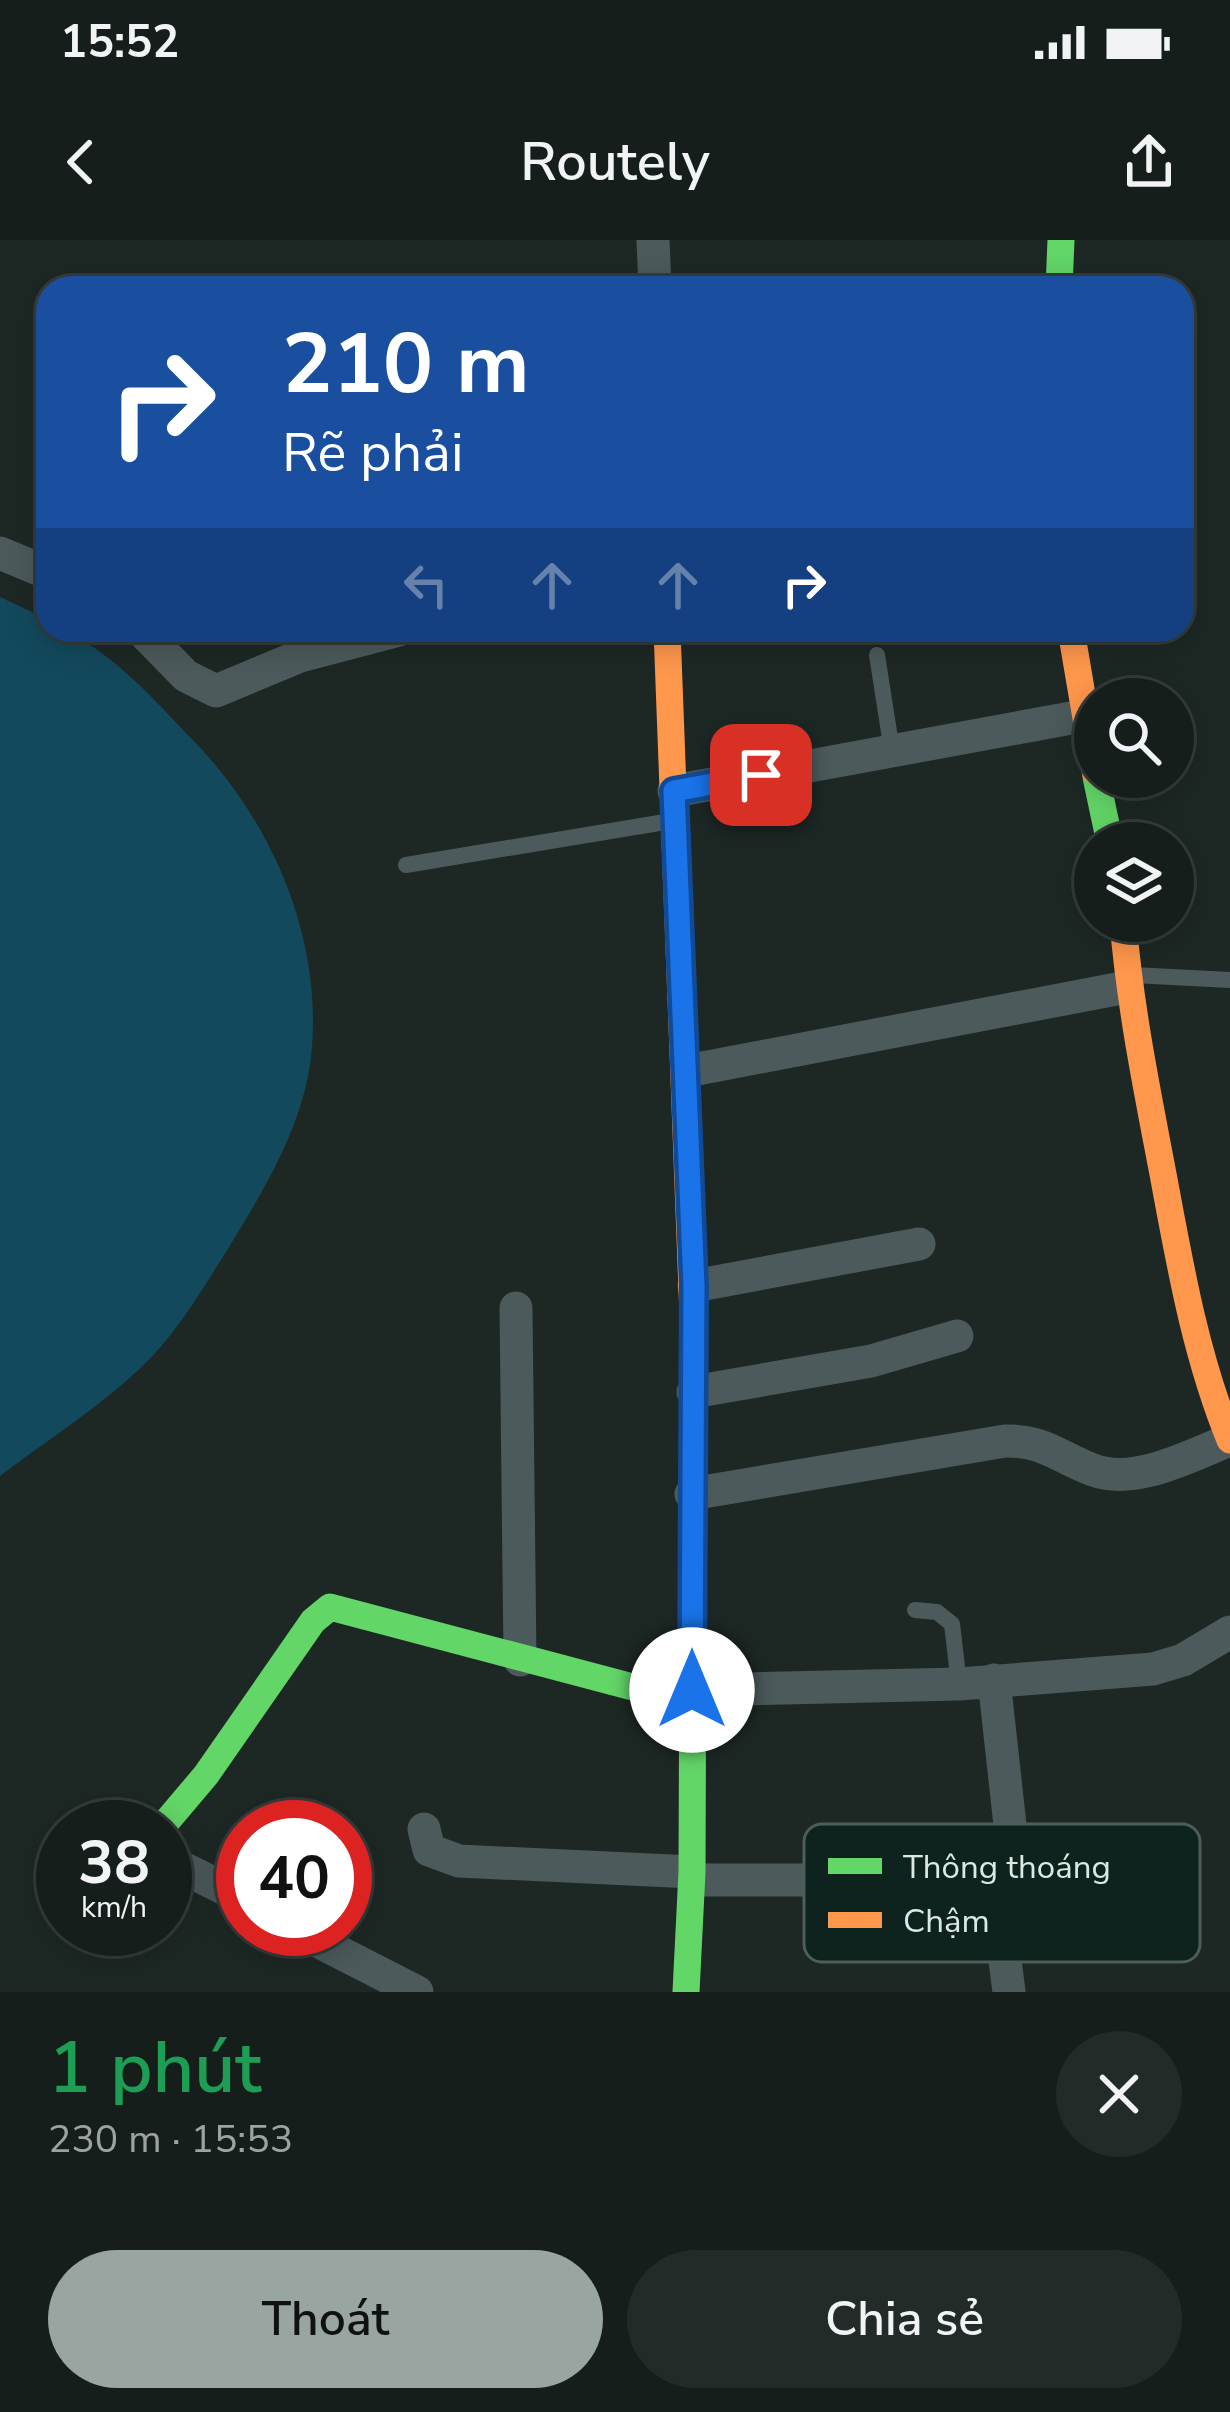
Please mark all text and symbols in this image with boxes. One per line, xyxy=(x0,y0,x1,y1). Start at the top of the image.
text: 15:52 xyxy=(60,12,179,73)
text: Routely xyxy=(520,125,710,199)
icon: back xyxy=(48,129,114,195)
icon: share xyxy=(1116,129,1182,195)
text: 210 m xyxy=(282,307,530,422)
icon: right xyxy=(84,324,240,480)
text: Rẽ phải xyxy=(282,416,463,490)
icon: left xyxy=(393,552,459,618)
icon: ahead xyxy=(519,552,585,618)
icon: ahead xyxy=(645,552,711,618)
icon: right xyxy=(771,552,837,618)
map controls xyxy=(1074,678,1194,942)
button: search xyxy=(1074,678,1194,798)
pin xyxy=(710,724,812,826)
icon: arrive xyxy=(728,742,794,808)
button: layers xyxy=(1074,822,1194,942)
position arrow xyxy=(629,1627,755,1753)
speed limit sign: 40 xyxy=(216,1800,372,1956)
text: 38 xyxy=(78,1822,150,1904)
legend xyxy=(804,1824,1200,1962)
text: Thông thoáng xyxy=(903,1845,1111,1890)
text: km/h xyxy=(81,1887,147,1928)
text: Chậm xyxy=(903,1899,990,1944)
text: 1 phút xyxy=(48,2019,261,2117)
button: close xyxy=(1056,2031,1182,2157)
text: 230 m · 15:53 xyxy=(48,2113,293,2166)
button: Thoát xyxy=(48,2250,603,2388)
button: Chia sẻ xyxy=(627,2250,1182,2388)

